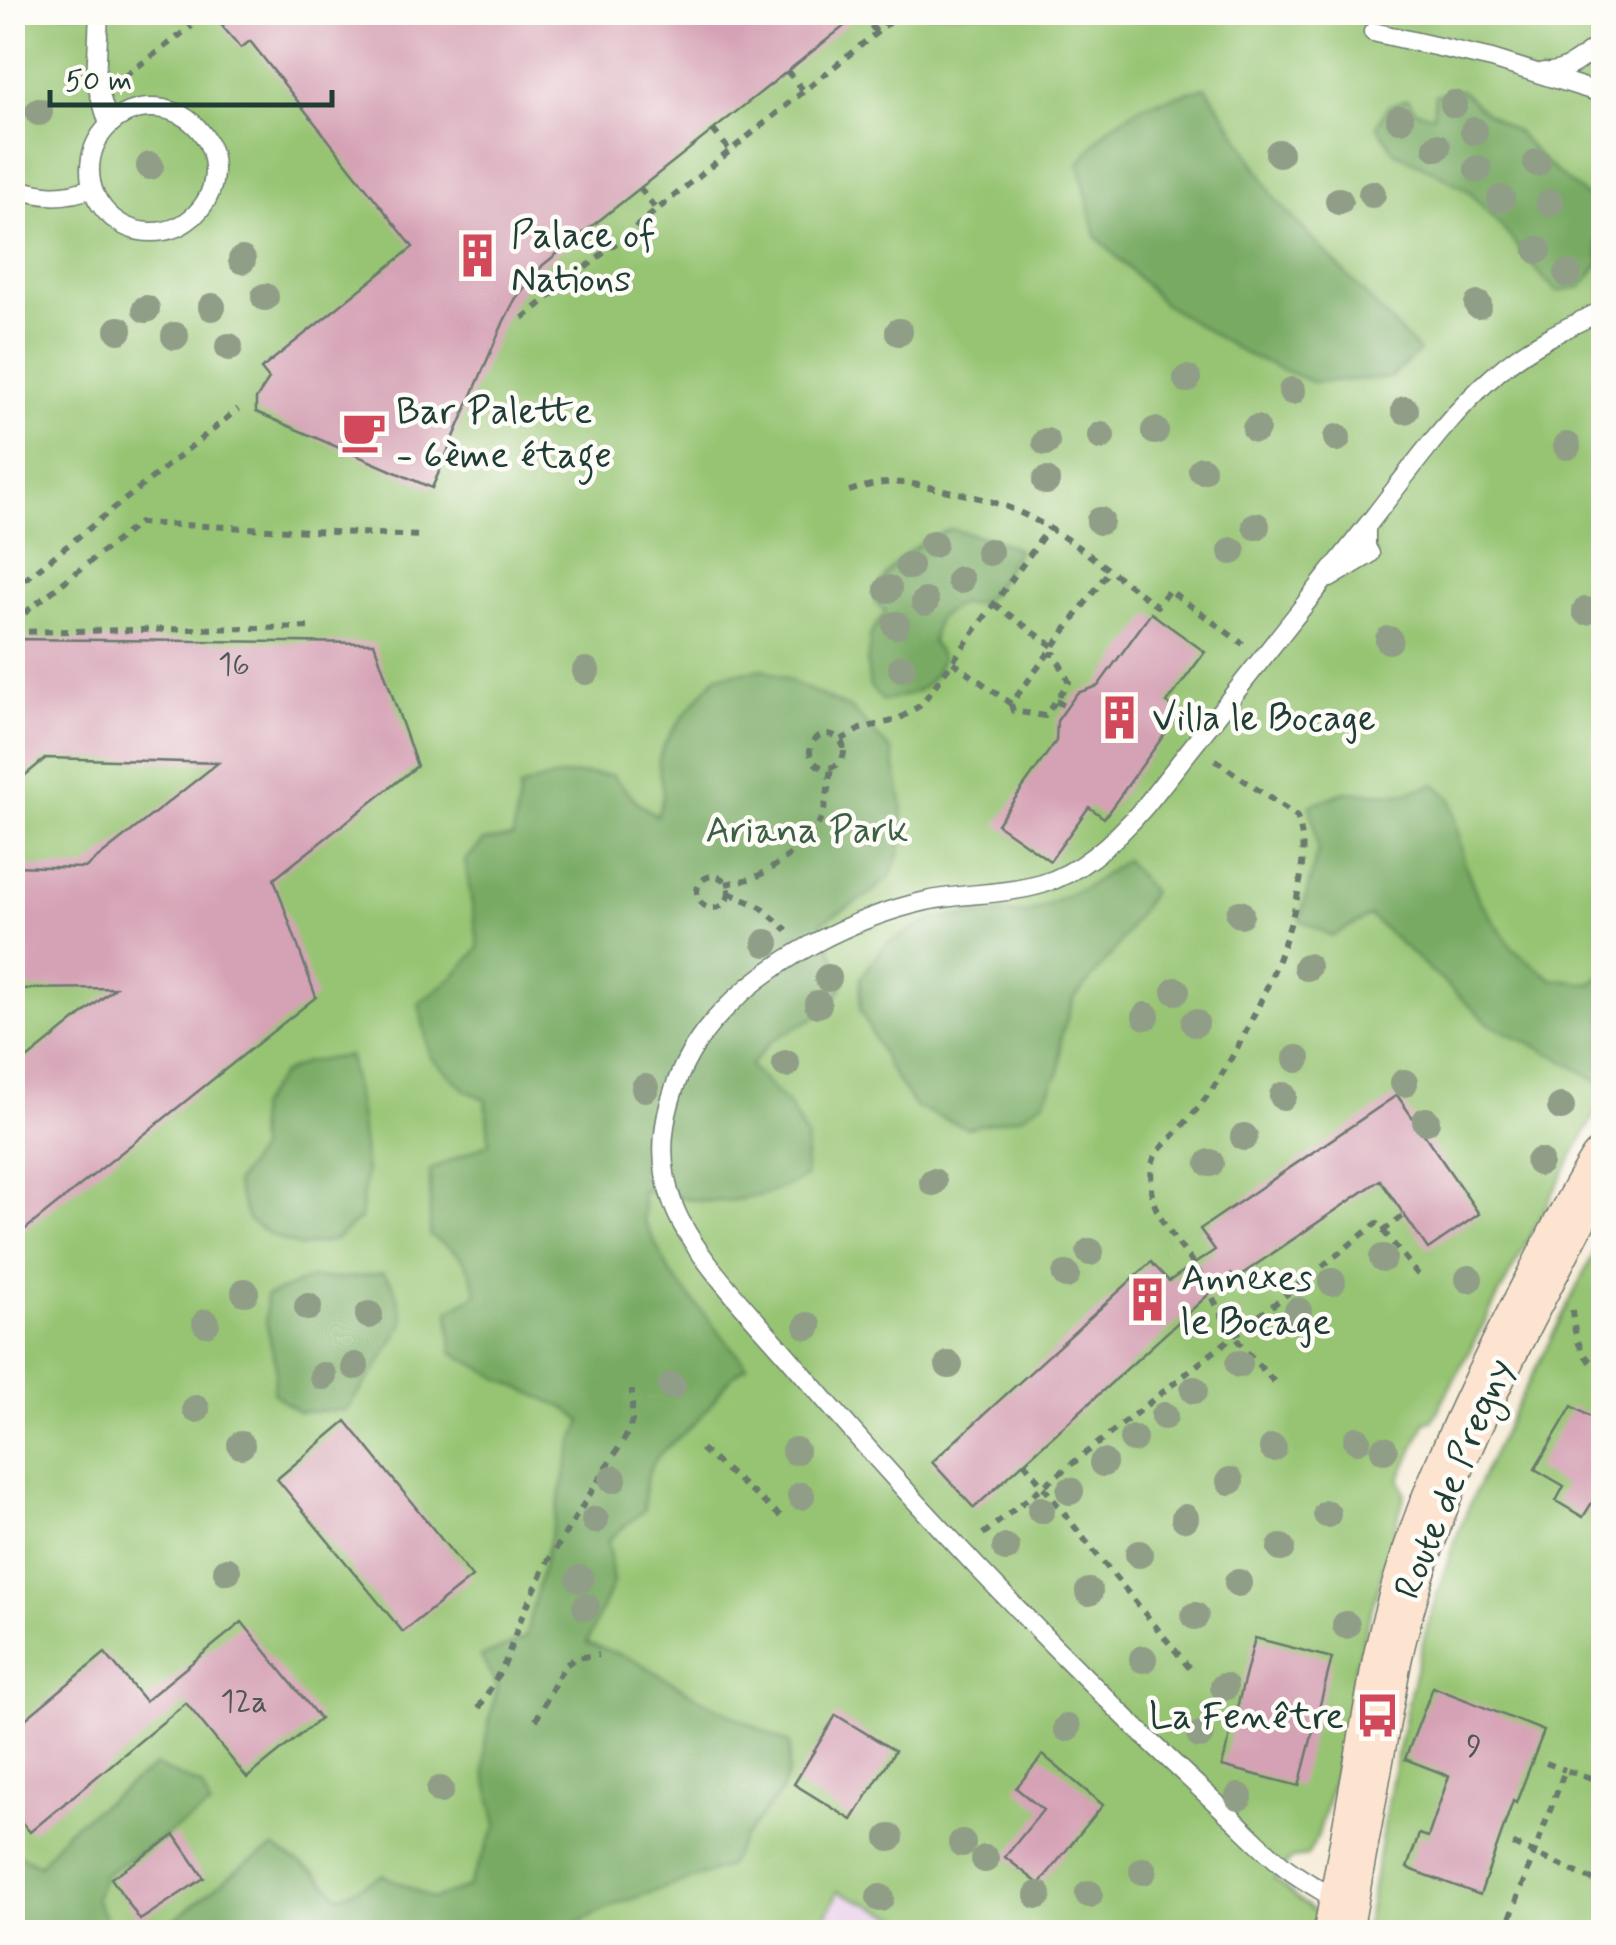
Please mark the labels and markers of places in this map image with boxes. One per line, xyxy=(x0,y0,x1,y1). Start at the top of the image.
place label: Palace of Nations xyxy=(511,212,656,305)
building icon: Palace of Nations xyxy=(454,232,502,280)
place label: Bar Palette - 6ème étage xyxy=(396,388,612,485)
cafe icon: Bar Palette - 6ème étage xyxy=(339,408,387,456)
building icon: Villa le Bocage xyxy=(1095,693,1143,741)
place label: Villa le Bocage xyxy=(1152,695,1376,744)
place label: Annexes le Bocage xyxy=(1181,1255,1331,1348)
building icon: Annexes le Bocage xyxy=(1124,1275,1172,1323)
bus stop icon: La Fenêtre xyxy=(1353,1691,1401,1739)
place label: La Fenêtre xyxy=(1149,1693,1344,1742)

